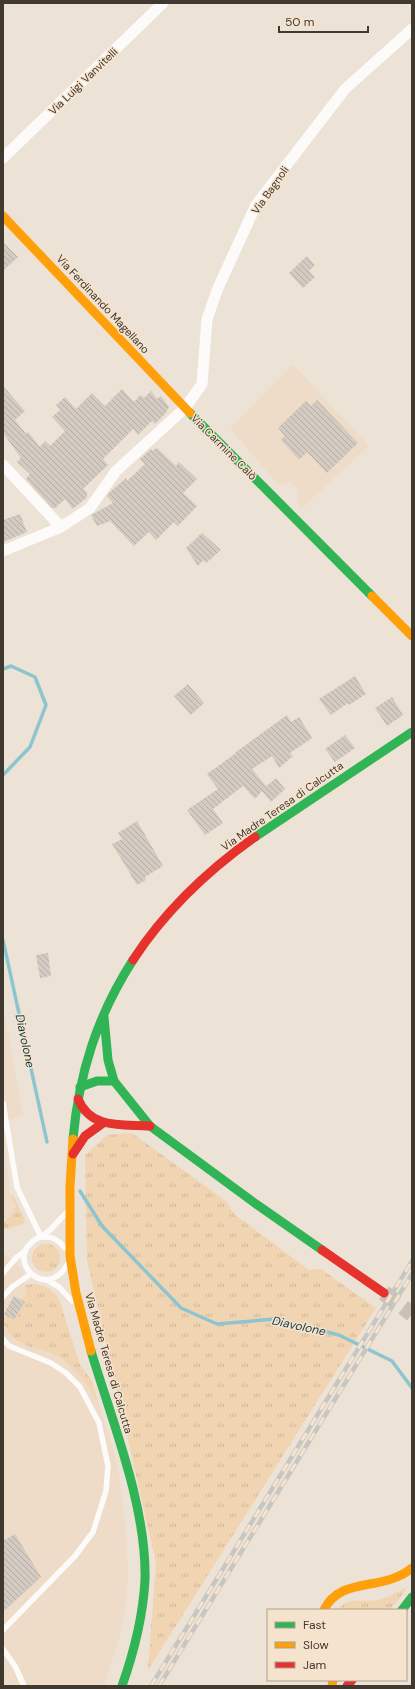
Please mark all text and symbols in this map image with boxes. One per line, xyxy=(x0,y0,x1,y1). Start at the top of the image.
scale bar xyxy=(279,8,368,34)
text: 50 m xyxy=(285,14,314,30)
street label: Via Luigi Vanvitelli xyxy=(46,44,120,118)
street label: Via Bagnoli xyxy=(248,163,292,217)
street label: Via Ferdinando Magellano xyxy=(53,252,153,356)
street label: Via Carmine Calò xyxy=(188,411,260,483)
street label: Via Madre Teresa di Calcutta xyxy=(218,758,346,854)
water label: Diavolone xyxy=(12,1013,39,1070)
street label: Via Madre Teresa di Calcutta xyxy=(82,1291,136,1435)
water label: Diavolone xyxy=(271,1313,328,1340)
legend xyxy=(267,1609,407,1681)
text: Fast xyxy=(303,1617,326,1633)
text: Slow xyxy=(303,1637,329,1653)
text: Jam xyxy=(303,1657,326,1673)

